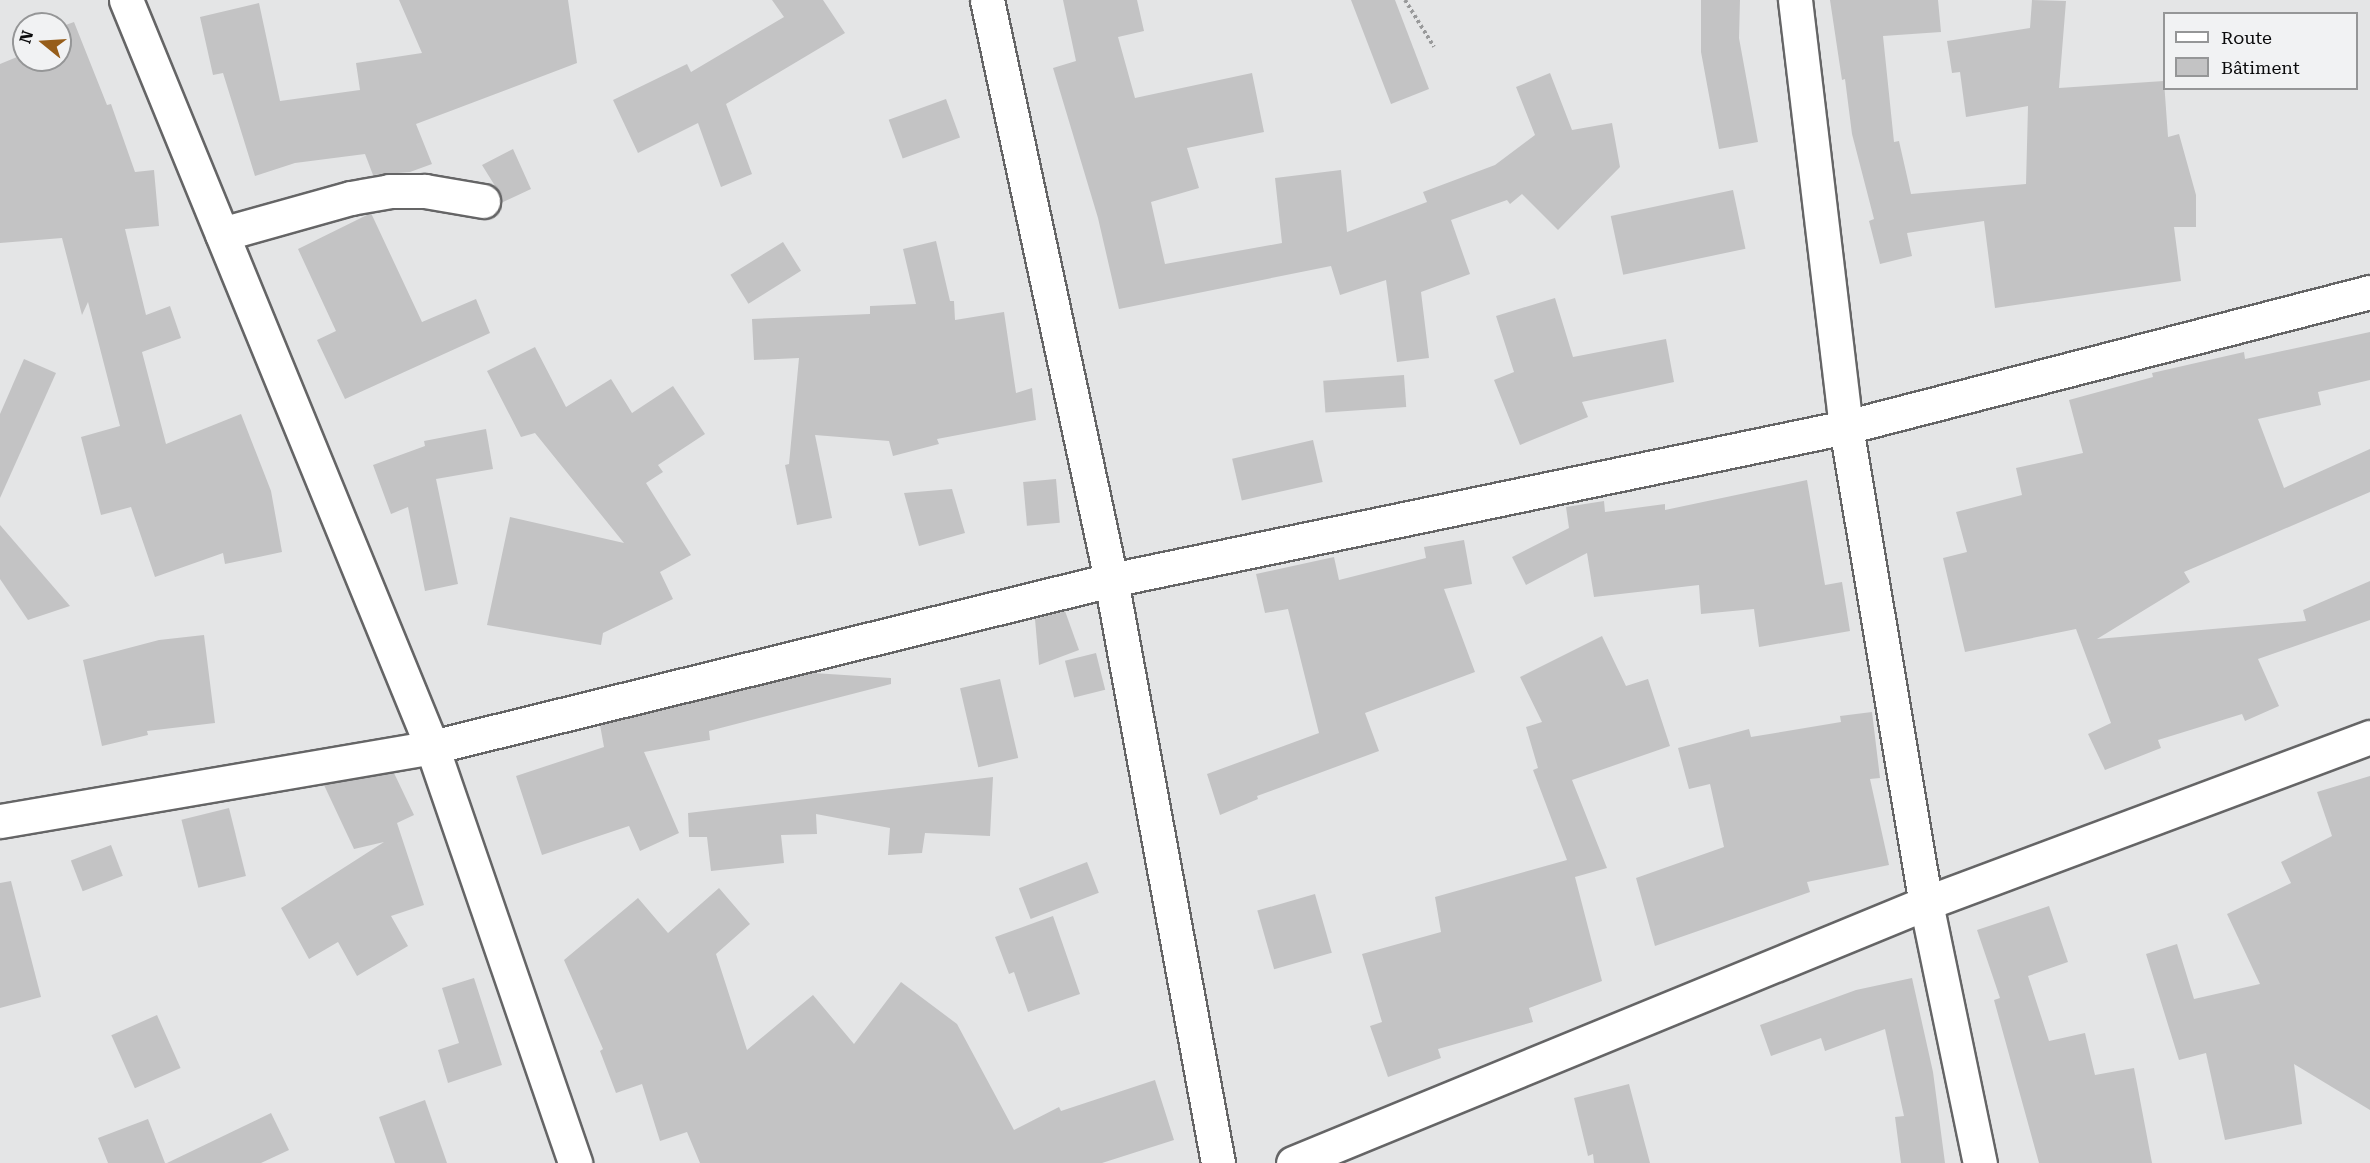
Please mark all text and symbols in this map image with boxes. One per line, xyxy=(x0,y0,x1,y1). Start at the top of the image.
north arrow xyxy=(12,12,72,72)
legend xyxy=(2163,12,2358,90)
text: Route xyxy=(2221,27,2272,48)
text: N xyxy=(15,28,37,46)
text: Bâtiment xyxy=(2221,57,2300,78)

